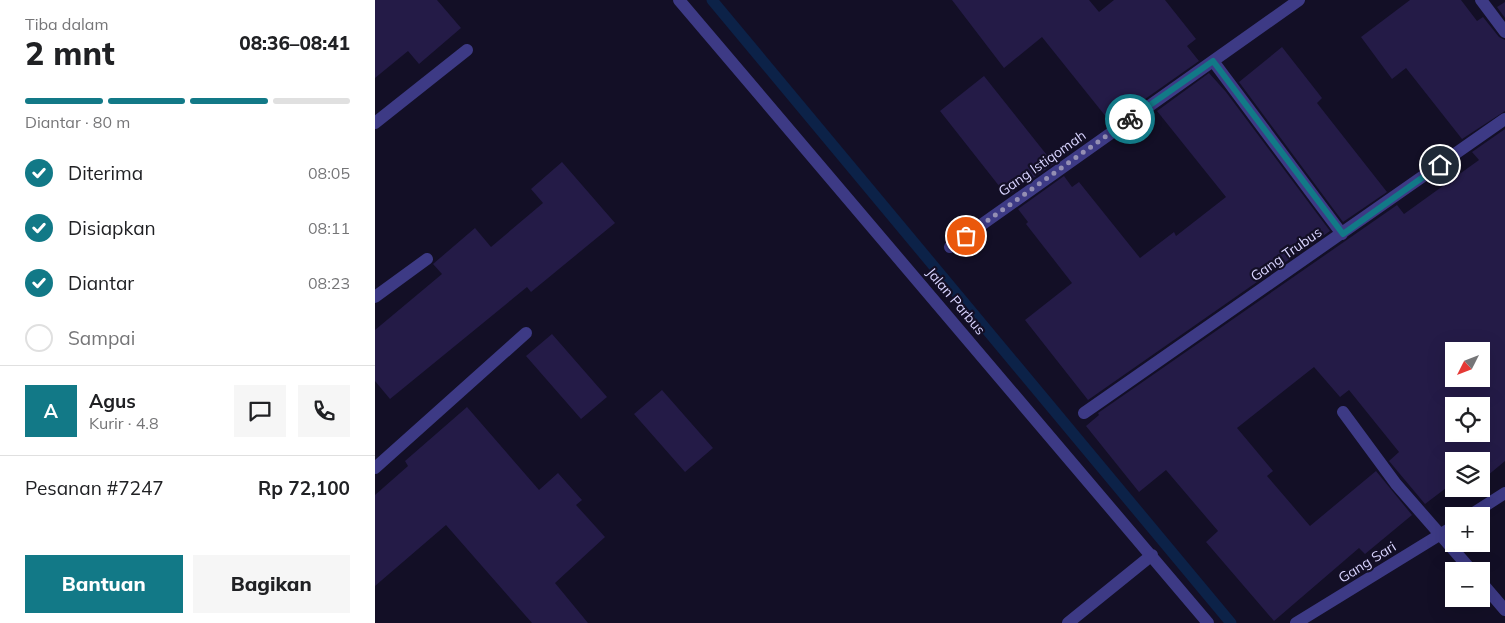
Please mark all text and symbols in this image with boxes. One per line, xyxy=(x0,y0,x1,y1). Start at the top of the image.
text: Tiba dalam xyxy=(25,14,109,34)
text: 08:36–08:41 xyxy=(239,31,350,55)
text: 2 mnt xyxy=(25,33,115,73)
courier xyxy=(1105,94,1155,144)
icon: bike xyxy=(1116,105,1144,133)
text: Diantar · 80 m xyxy=(25,112,130,132)
street label: Gang Istiqomah xyxy=(995,126,1089,200)
pin xyxy=(1419,144,1461,186)
icon: home xyxy=(1426,151,1454,179)
icon: check xyxy=(25,159,53,187)
text: Diterima xyxy=(68,161,143,185)
text: 08:05 xyxy=(308,163,350,183)
icon: check xyxy=(25,214,53,242)
pin xyxy=(945,215,987,257)
text: Disiapkan xyxy=(68,216,156,240)
text: 08:11 xyxy=(308,218,350,238)
icon: bag xyxy=(952,222,980,250)
street label: Gang Trubus xyxy=(1247,223,1325,285)
street label: Jalan Parbus xyxy=(923,264,989,338)
icon: check xyxy=(25,269,53,297)
text: Diantar xyxy=(68,271,134,295)
text: 08:23 xyxy=(308,273,350,293)
text: Sampai xyxy=(68,326,135,350)
north arrow xyxy=(1445,342,1490,388)
map controls xyxy=(1445,342,1490,607)
button: chat xyxy=(234,385,286,437)
button: phone xyxy=(298,385,350,437)
text: Agus xyxy=(89,389,136,413)
button: locate xyxy=(1445,397,1490,442)
text: A xyxy=(44,399,58,423)
text: Kurir · 4.8 xyxy=(89,413,159,433)
button: layers xyxy=(1445,452,1490,497)
text: Pesanan #7247 xyxy=(25,476,164,500)
text: Rp 72,100 xyxy=(258,476,350,500)
button: + xyxy=(1445,507,1490,552)
street label: Gang Sari xyxy=(1335,537,1399,587)
button: Bantuan xyxy=(25,555,183,613)
button: Bagikan xyxy=(193,555,350,613)
button: − xyxy=(1445,562,1490,607)

